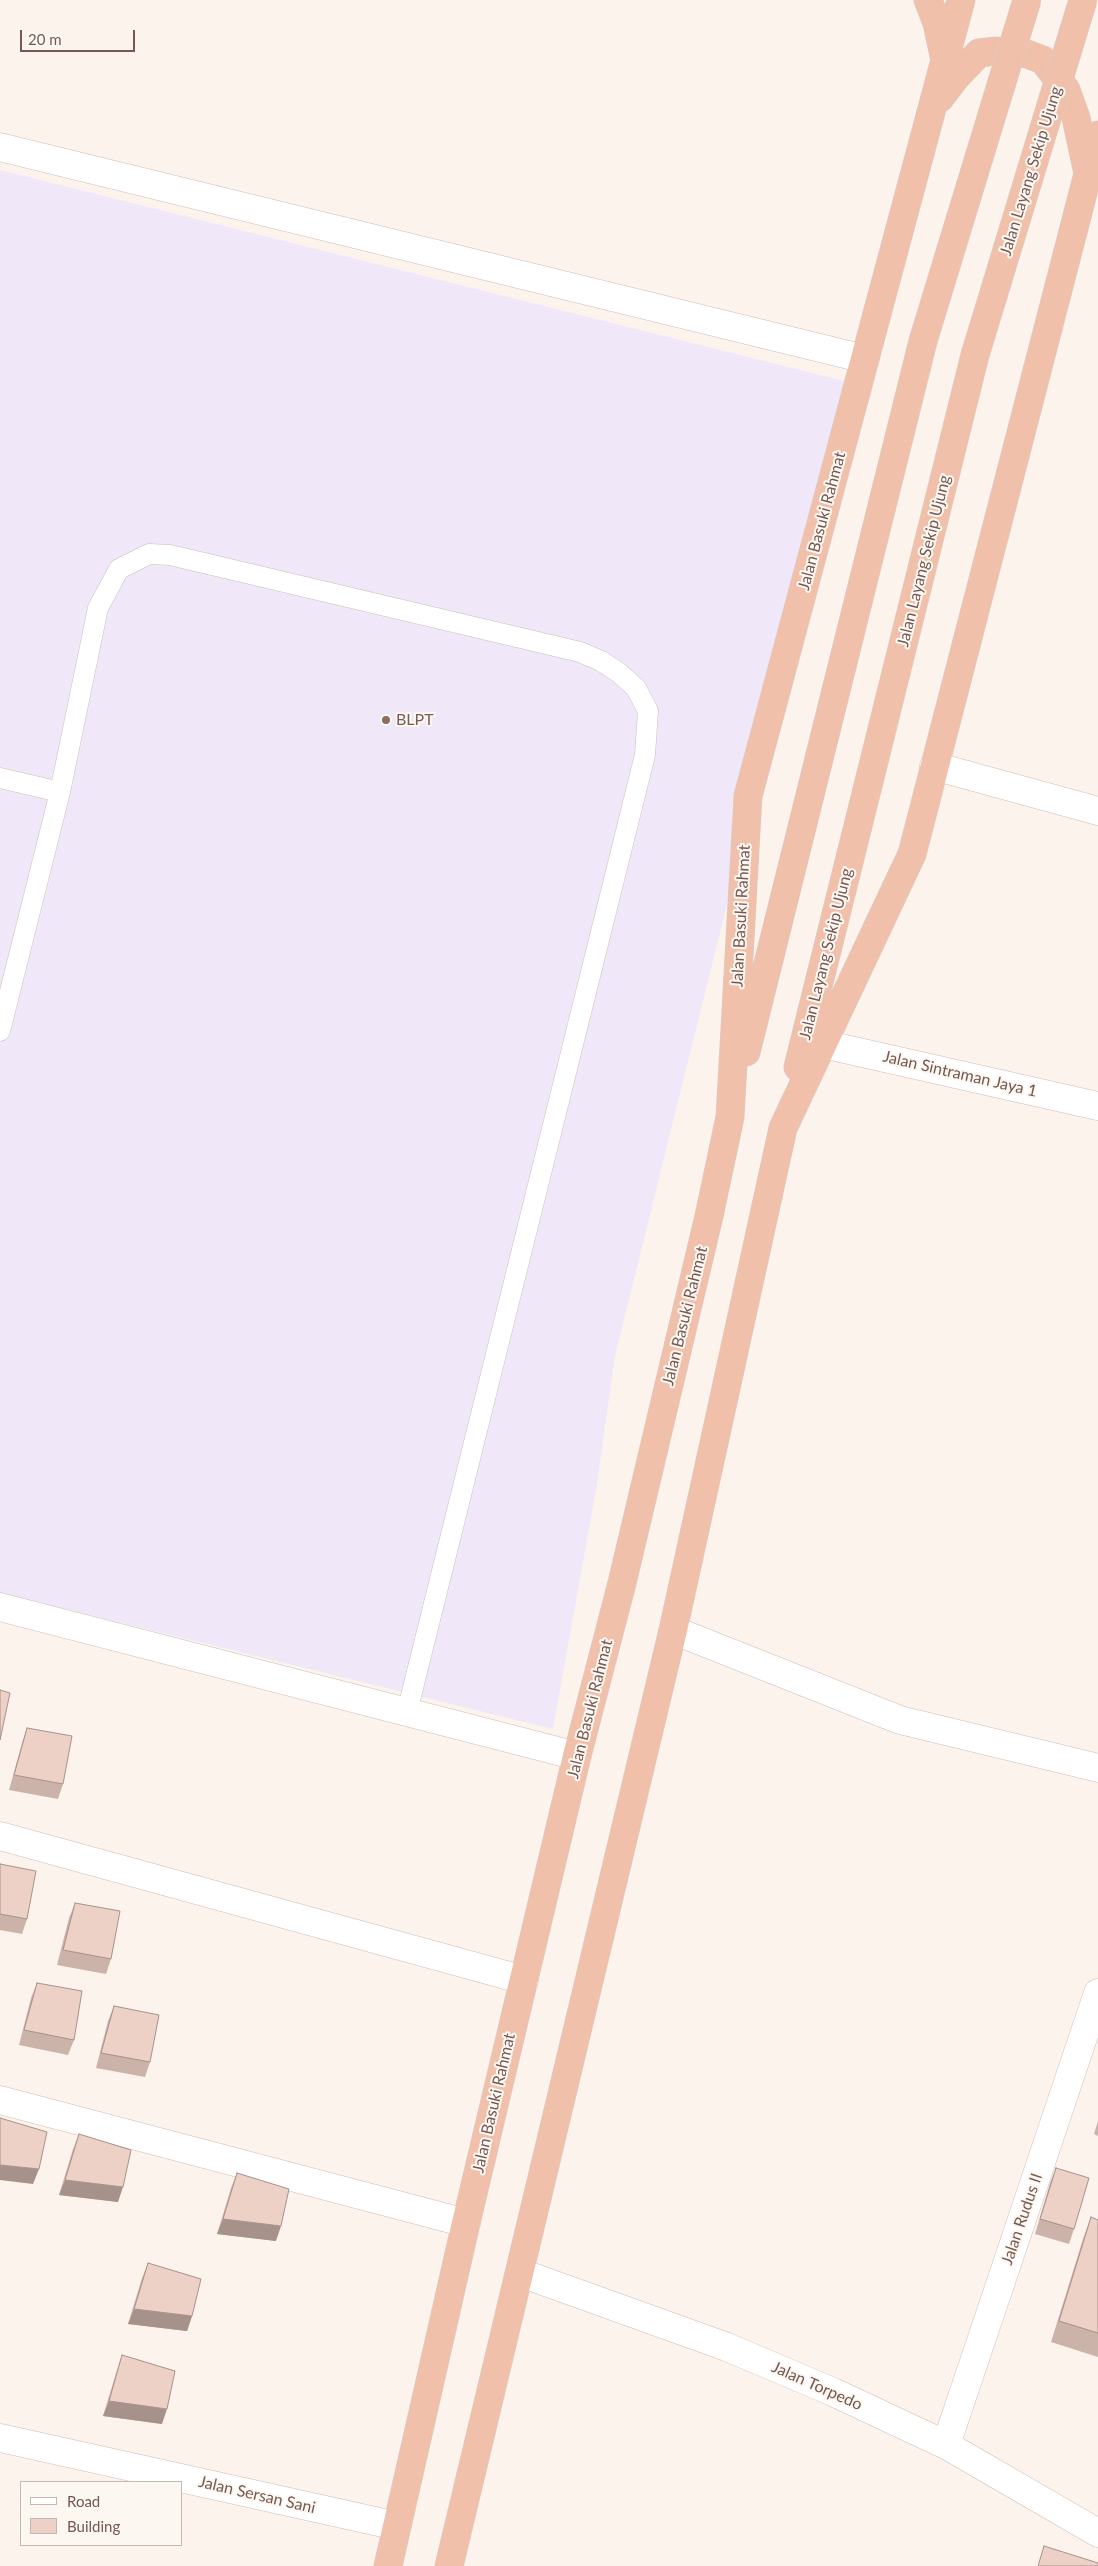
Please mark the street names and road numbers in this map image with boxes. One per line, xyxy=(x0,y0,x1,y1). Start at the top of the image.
street label: Jalan Layang Sekip Ujung xyxy=(996,84,1066,258)
street label: Jalan Basuki Rahmat xyxy=(794,450,850,592)
street label: Jalan Layang Sekip Ujung xyxy=(893,473,955,649)
street label: Jalan Basuki Rahmat xyxy=(728,844,754,988)
street label: Jalan Layang Sekip Ujung xyxy=(795,866,857,1042)
street label: Jalan Sintraman Jaya 1 xyxy=(881,1047,1039,1101)
street label: Jalan Basuki Rahmat xyxy=(658,1244,712,1388)
street label: Jalan Basuki Rahmat xyxy=(563,1637,617,1781)
street label: Jalan Basuki Rahmat xyxy=(469,2031,519,2175)
street label: Jalan Rudus II xyxy=(997,2171,1047,2267)
street label: Jalan Torpedo xyxy=(769,2358,865,2414)
street label: Jalan Sersan Sani xyxy=(197,2472,317,2518)

